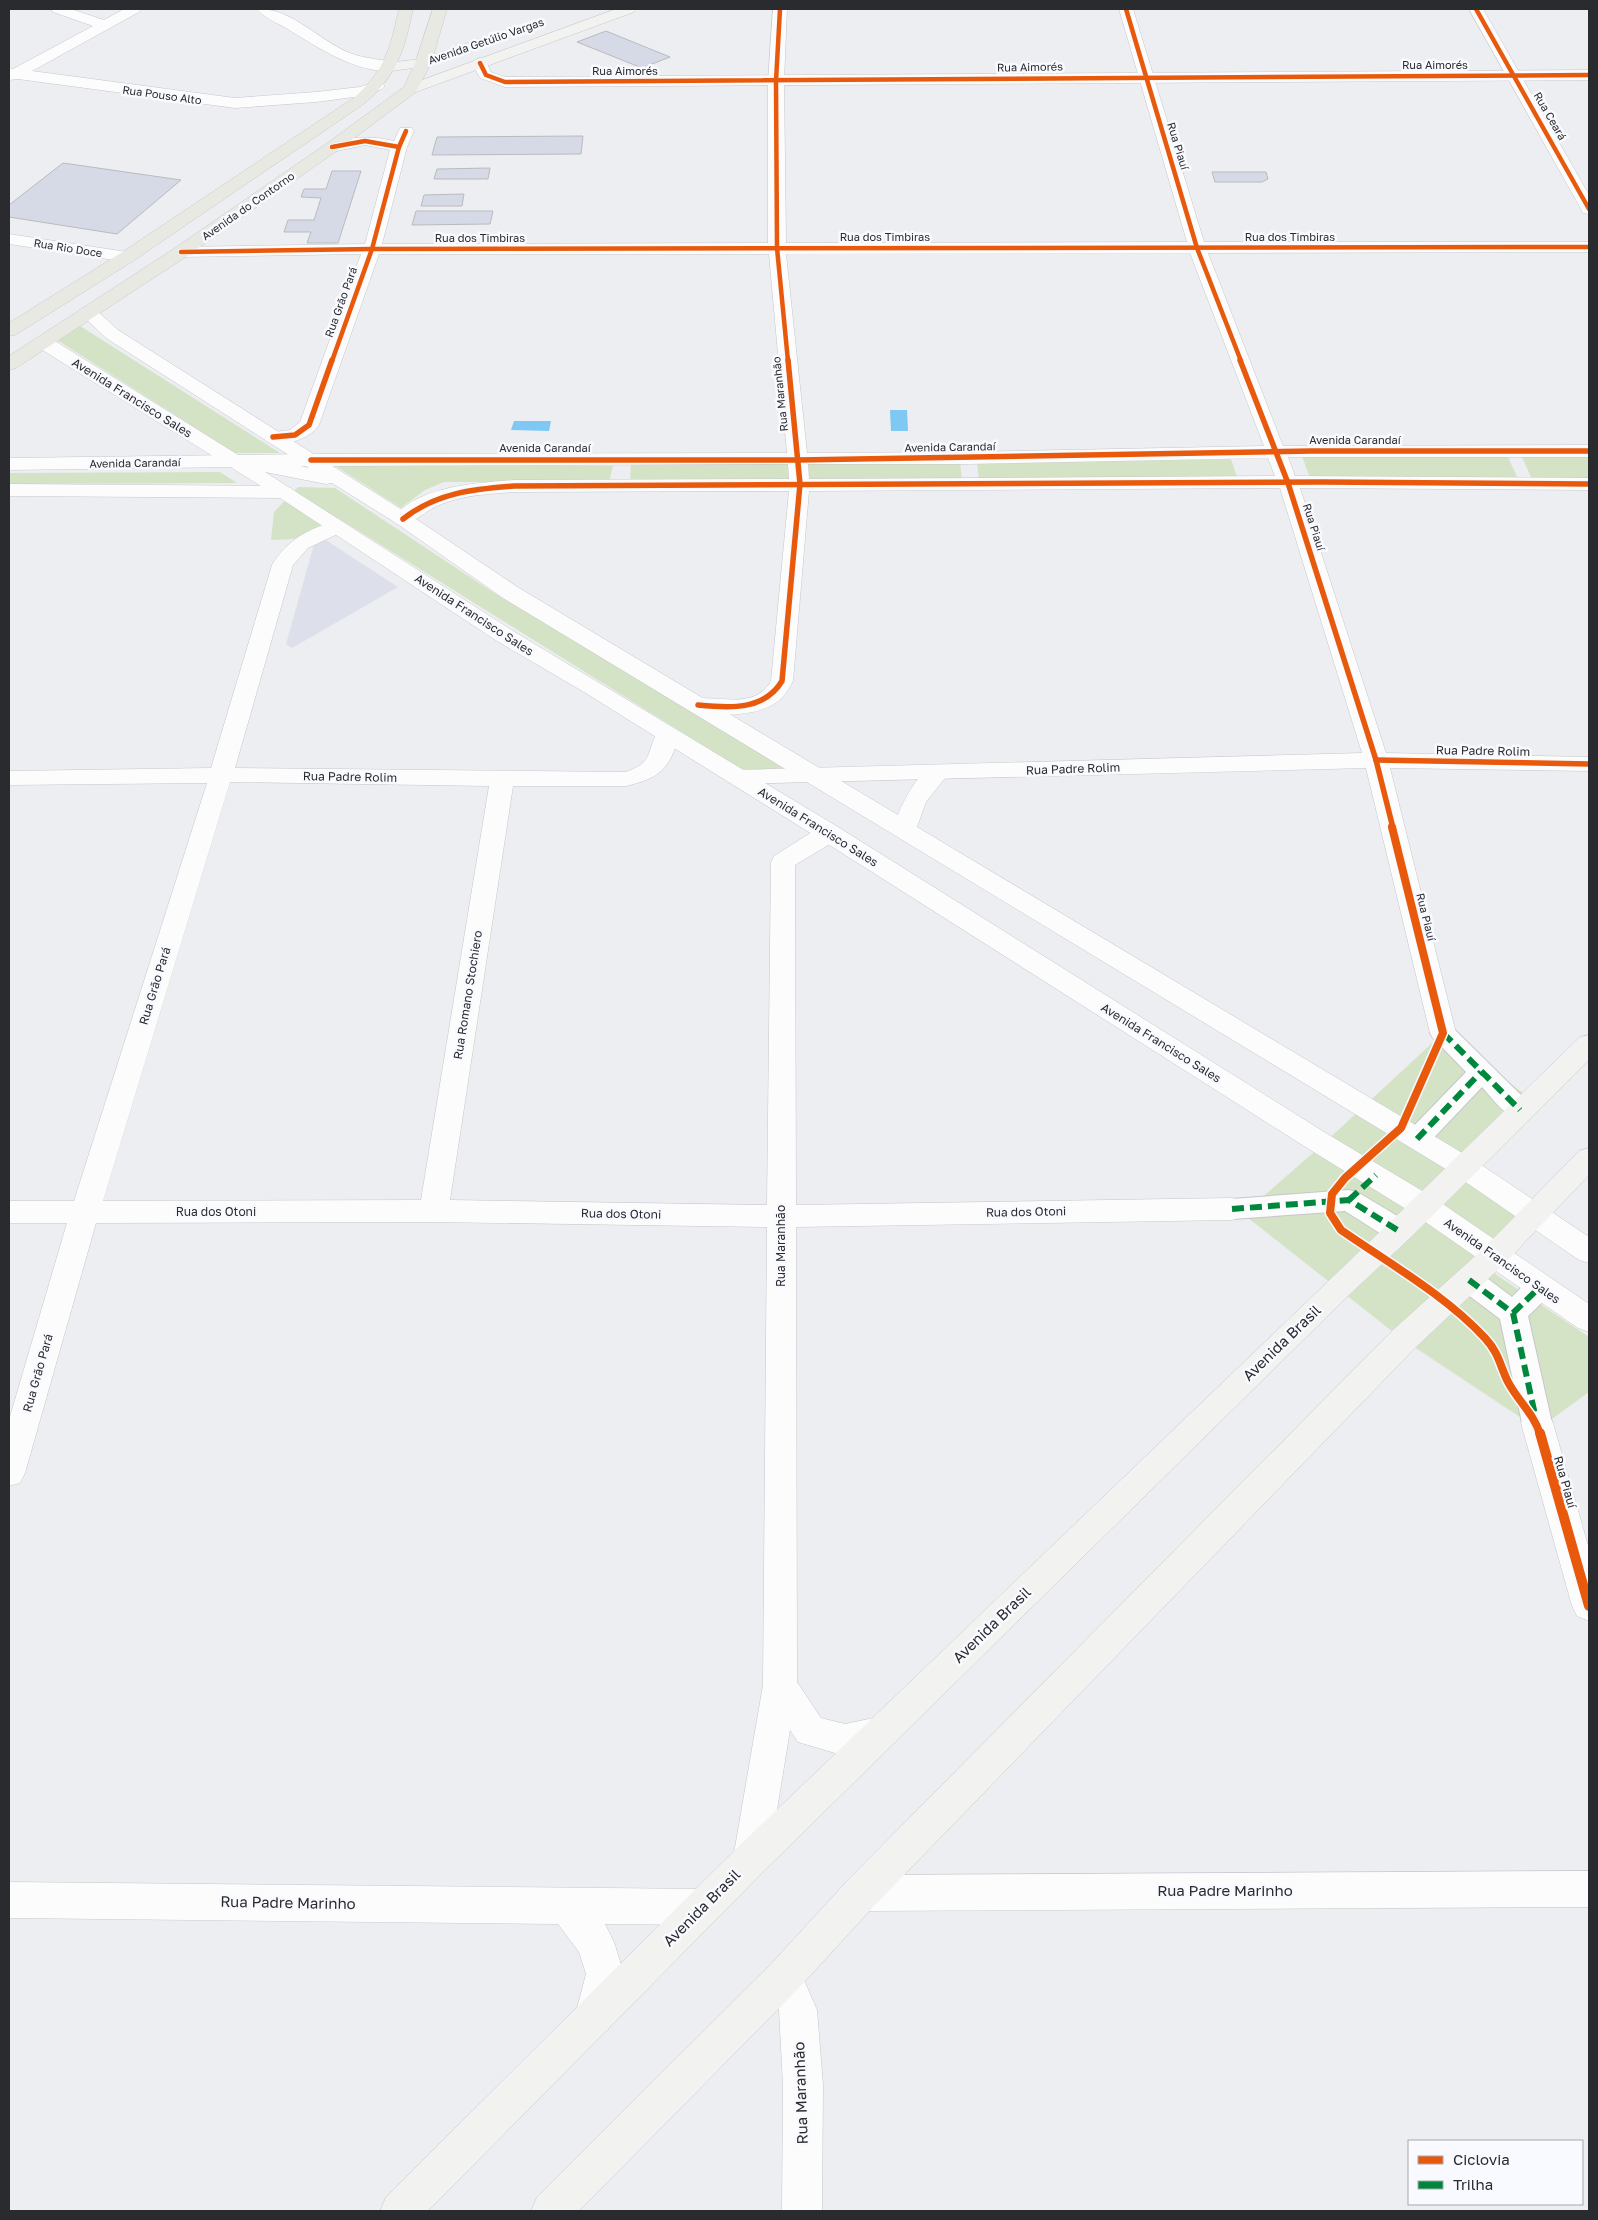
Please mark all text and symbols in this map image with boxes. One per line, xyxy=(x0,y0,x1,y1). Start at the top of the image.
street label: Avenida Getúlio Vargas xyxy=(426,15,545,66)
street label: Rua Aimorés xyxy=(1402,58,1468,71)
street label: Rua Aimorés xyxy=(997,59,1063,74)
street label: Rua Aimorés xyxy=(592,64,658,77)
street label: Rua Pouso Alto xyxy=(122,83,203,107)
street label: Rua Ceará xyxy=(1531,89,1569,142)
street label: Rua Piauí xyxy=(1165,121,1192,172)
street label: Avenida do Contorno xyxy=(199,168,297,242)
street label: Rua dos Timbiras xyxy=(840,230,930,243)
street label: Rua dos Timbiras xyxy=(1245,230,1335,243)
street label: Rua dos Timbiras xyxy=(435,231,525,244)
street label: Rua Rio Doce xyxy=(33,236,103,259)
street label: Rua Grão Pará xyxy=(322,265,359,339)
street label: Avenida Francisco Sales xyxy=(69,354,195,441)
street label: Rua Maranhão xyxy=(769,356,790,432)
street label: Avenida Carandaí xyxy=(1309,433,1402,446)
street label: Avenida Carandaí xyxy=(904,439,997,454)
street label: Avenida Carandaí xyxy=(499,441,592,454)
street label: Avenida Carandaí xyxy=(89,455,182,470)
street label: Rua Piauí xyxy=(1301,502,1329,553)
street label: Avenida Francisco Sales xyxy=(412,571,537,659)
street label: Rua Padre Rolim xyxy=(1436,742,1530,759)
street label: Rua Padre Rolim xyxy=(1026,759,1120,778)
street label: Rua Padre Rolim xyxy=(303,768,397,785)
street label: Avenida Francisco Sales xyxy=(755,783,881,870)
street label: Rua Piauí xyxy=(1414,892,1439,943)
street label: Rua Romano Stochiero xyxy=(450,929,485,1061)
street label: Rua Grão Pará xyxy=(136,945,174,1027)
street label: Avenida Francisco Sales xyxy=(1098,999,1224,1086)
street label: Rua dos Otoni xyxy=(986,1203,1066,1220)
street label: Rua dos Otoni xyxy=(176,1204,256,1219)
street label: Rua dos Otoni xyxy=(581,1205,661,1222)
street label: Rua Maranhão xyxy=(773,1205,788,1287)
street label: Avenida Francisco Sales xyxy=(1441,1215,1563,1307)
street label: Avenida Brasil xyxy=(1238,1300,1324,1384)
street label: Rua Grão Pará xyxy=(19,1332,56,1414)
street label: Rua Piauí xyxy=(1551,1454,1580,1510)
street label: Avenida Brasil xyxy=(948,1582,1034,1666)
street label: Avenida Brasil xyxy=(659,1865,744,1950)
street label: Rua Padre Marinho xyxy=(1157,1881,1293,1899)
street label: Rua Padre Marinho xyxy=(220,1892,356,1912)
street label: Rua Maranhão xyxy=(789,2041,811,2145)
legend xyxy=(1408,2140,1583,2205)
text: Ciclovia xyxy=(1453,2150,1510,2168)
text: Trilha xyxy=(1453,2175,1493,2193)

